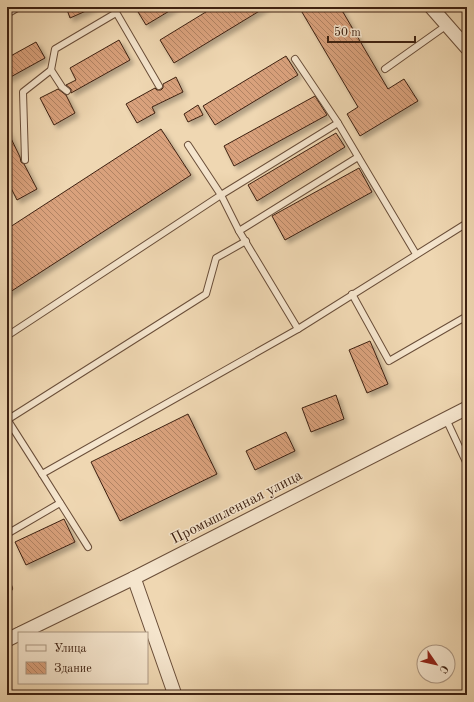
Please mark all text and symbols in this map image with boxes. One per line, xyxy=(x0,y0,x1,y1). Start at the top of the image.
scale bar xyxy=(328,18,415,44)
text: 50 m xyxy=(334,26,361,39)
street label: Промышленная улица xyxy=(169,468,305,548)
legend xyxy=(18,632,148,684)
text: Улица xyxy=(54,643,87,655)
north arrow xyxy=(416,644,456,684)
text: Здание xyxy=(54,663,92,675)
text: С xyxy=(436,663,450,675)

